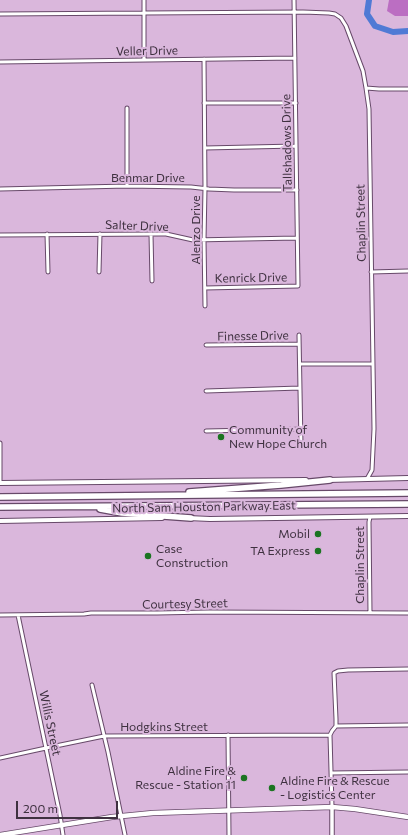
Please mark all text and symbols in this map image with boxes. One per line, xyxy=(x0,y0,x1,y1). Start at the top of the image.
street label: Veller Drive xyxy=(116,43,178,59)
street label: Tallshadows Drive xyxy=(279,94,295,192)
street label: Benmar Drive xyxy=(111,171,185,185)
street label: Chaplin Street xyxy=(353,184,369,262)
street label: Alenzo Drive xyxy=(189,196,203,264)
street label: Salter Drive xyxy=(105,218,169,234)
street label: Kenrick Drive xyxy=(215,270,287,286)
street label: Finesse Drive xyxy=(217,328,289,344)
place label: Community of New Hope Church xyxy=(229,423,327,451)
marker: Community of New Hope Church xyxy=(216,432,226,442)
street label: North Sam Houston Parkway East xyxy=(112,498,296,516)
street label: Chaplin Street xyxy=(353,526,367,604)
place label: Mobil xyxy=(278,527,310,541)
marker: Mobil xyxy=(313,529,323,539)
place label: Case Construction xyxy=(156,542,228,570)
place label: TA Express xyxy=(250,544,310,558)
marker: TA Express xyxy=(313,546,323,556)
marker: Case Construction xyxy=(143,551,153,561)
street label: Courtesy Street xyxy=(142,596,228,612)
street label: Willis Street xyxy=(36,689,64,757)
street label: Hodgkins Street xyxy=(120,720,208,734)
place label: Aldine Fire & Rescue - Station 11 xyxy=(135,764,236,792)
marker: Aldine Fire & Rescue - Station 11 xyxy=(239,773,249,783)
place label: Aldine Fire & Rescue - Logistics Center xyxy=(280,774,390,802)
marker: Aldine Fire & Rescue - Logistics Center xyxy=(267,783,277,793)
scale bar xyxy=(18,793,120,819)
text: 200 m xyxy=(23,801,58,815)

